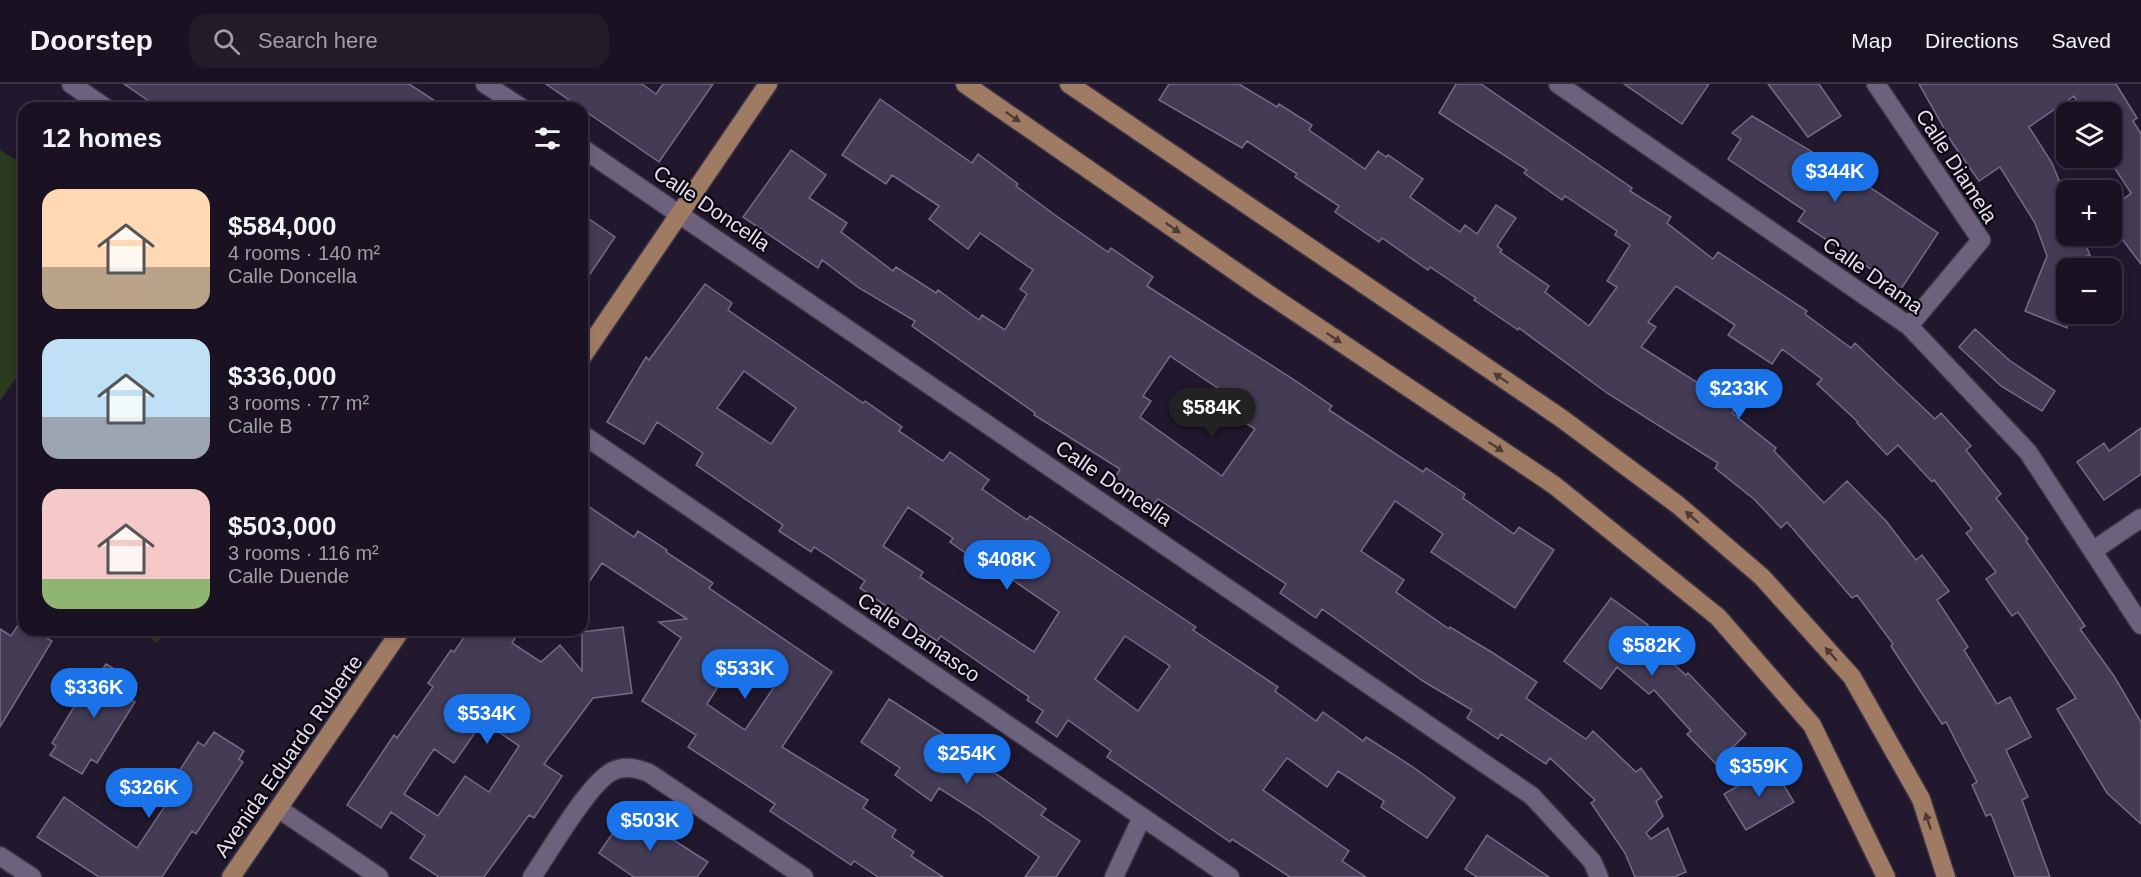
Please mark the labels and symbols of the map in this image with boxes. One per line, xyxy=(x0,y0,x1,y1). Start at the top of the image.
street label: Calle Diamela xyxy=(1912,105,2002,227)
one-way arrow xyxy=(1005,111,1021,122)
pin: $344K xyxy=(1793,152,1877,203)
street label: Calle Doncella xyxy=(649,161,775,256)
one-way arrow xyxy=(1165,222,1181,234)
street label: Calle Drama xyxy=(1819,232,1928,318)
one-way arrow xyxy=(1326,332,1342,344)
pin: $233K xyxy=(1697,369,1781,420)
one-way arrow xyxy=(1492,372,1509,383)
pin: $584K xyxy=(1170,388,1254,439)
street label: Calle Doncella xyxy=(1051,436,1177,531)
one-way arrow xyxy=(1488,441,1504,453)
one-way arrow xyxy=(1685,511,1700,524)
pin: $408K xyxy=(965,540,1049,591)
street label: Calle Damasco xyxy=(854,588,984,686)
pin: $582K xyxy=(1610,626,1694,677)
one-way arrow xyxy=(1824,646,1838,661)
pin: $533K xyxy=(703,649,787,700)
street label: Avenida Eduardo Ruberte xyxy=(209,651,367,861)
pin: $336K xyxy=(52,668,136,719)
pin: $534K xyxy=(445,694,529,745)
pin: $254K xyxy=(925,734,1009,785)
pin: $359K xyxy=(1717,747,1801,798)
pin: $326K xyxy=(107,768,191,819)
pin: $503K xyxy=(608,801,692,852)
one-way arrow xyxy=(1923,812,1932,830)

